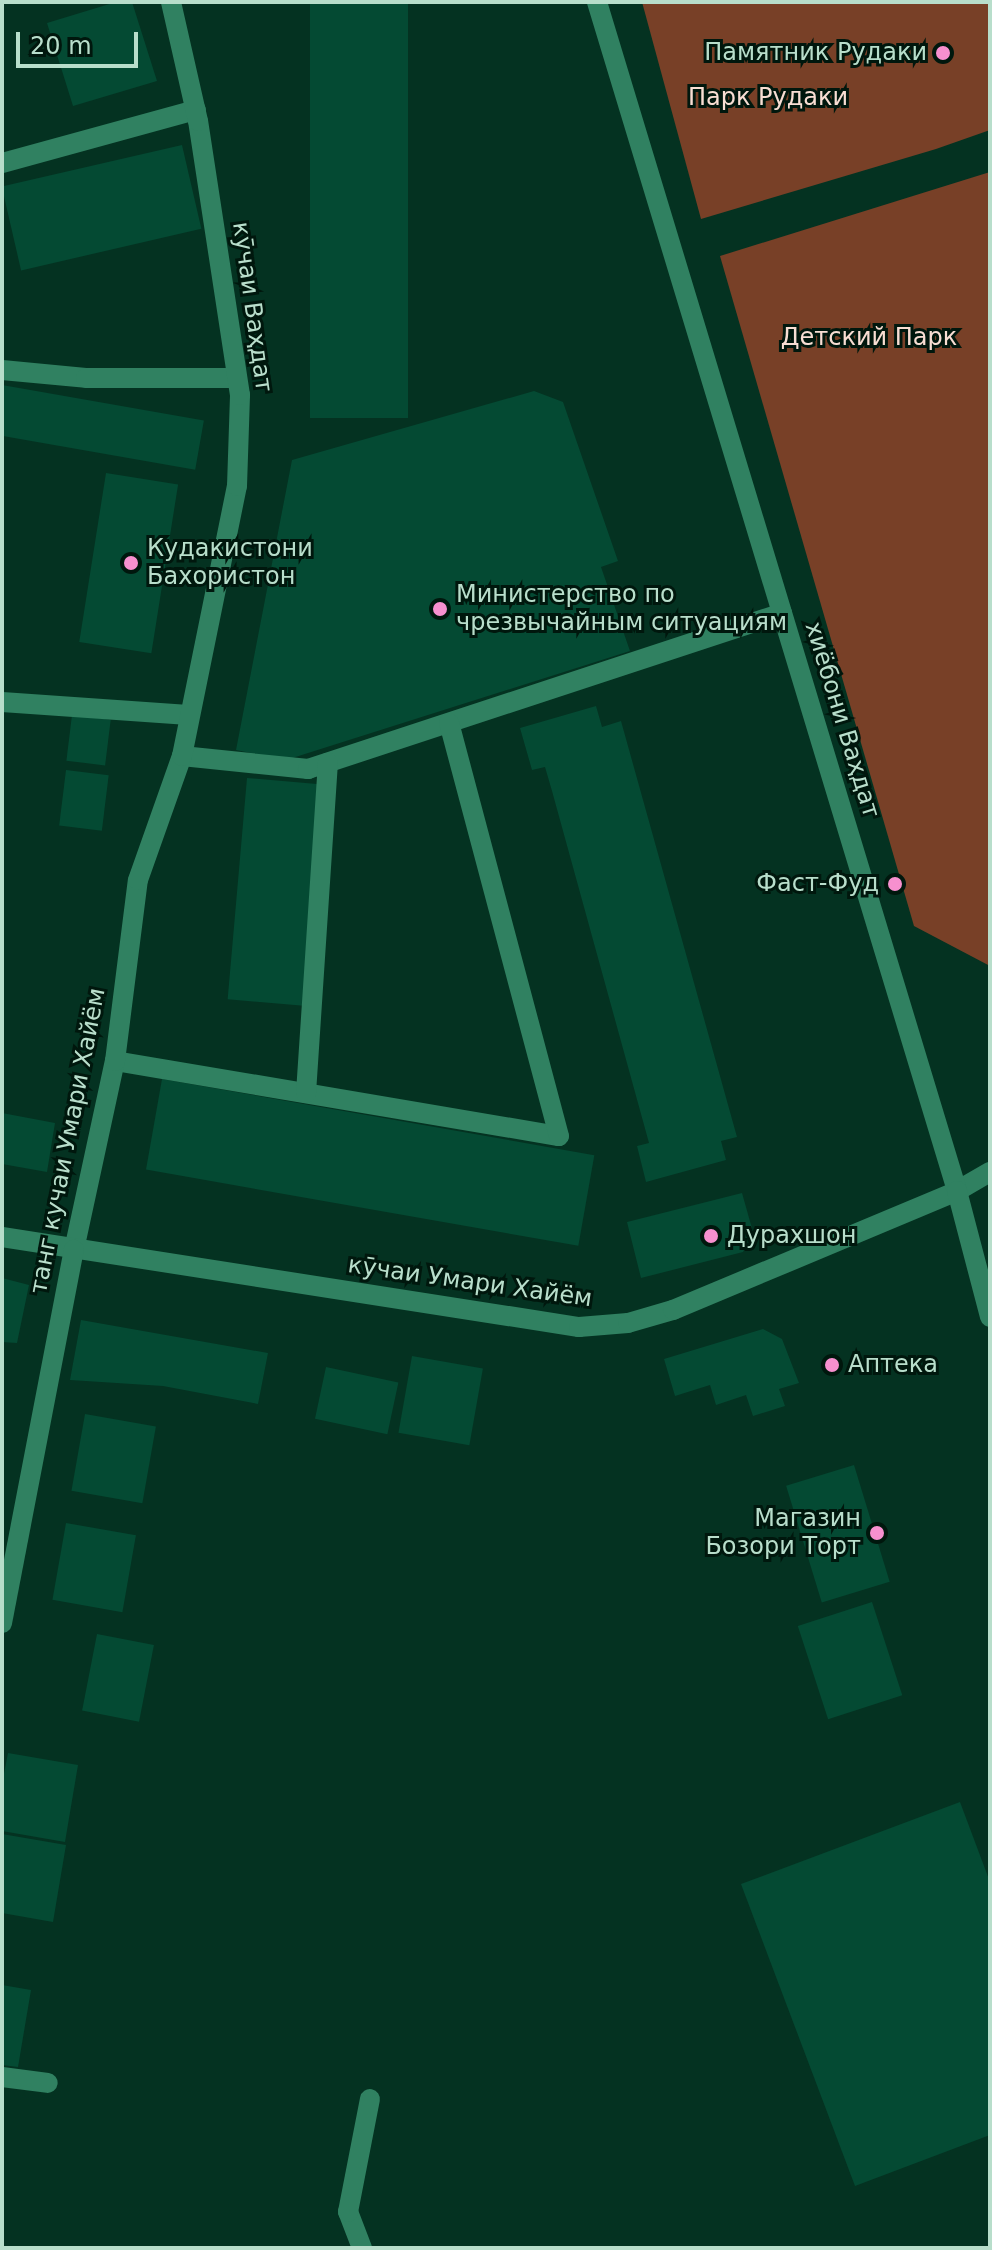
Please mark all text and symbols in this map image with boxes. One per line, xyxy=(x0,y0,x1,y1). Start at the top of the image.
scale bar xyxy=(20,16,142,66)
text: 20 m xyxy=(30,32,92,60)
place label: Памятник Рудаки xyxy=(704,39,927,67)
marker: Памятник Рудаки xyxy=(934,44,952,62)
park label: Парк Рудаки xyxy=(688,84,848,112)
street label: кӯчаи Ваҳдат xyxy=(226,220,278,394)
park label: Детский Парк xyxy=(781,324,957,352)
place label: Кудакистони Бахористон xyxy=(147,535,313,591)
marker: Кудакистони Бахористон xyxy=(122,554,140,572)
place label: Министерство по чрезвычайным ситуациям xyxy=(456,581,787,637)
marker: Министерство по чрезвычайным ситуациям xyxy=(431,600,449,618)
street label: хиёбони Ваҳдат xyxy=(798,618,886,822)
place label: Фаст-Фуд xyxy=(756,870,879,898)
marker: Фаст-Фуд xyxy=(886,875,904,893)
street label: танг кучаи Умари Хайём xyxy=(24,986,112,1296)
place label: Дурахшон xyxy=(727,1222,856,1250)
marker: Дурахшон xyxy=(702,1227,720,1245)
street label: кӯчаи Умари Хайём xyxy=(346,1251,594,1313)
place label: Аптека xyxy=(848,1351,938,1379)
marker: Аптека xyxy=(823,1356,841,1374)
place label: Магазин Бозори Торт xyxy=(705,1505,861,1561)
marker: Магазин Бозори Торт xyxy=(868,1524,886,1542)

